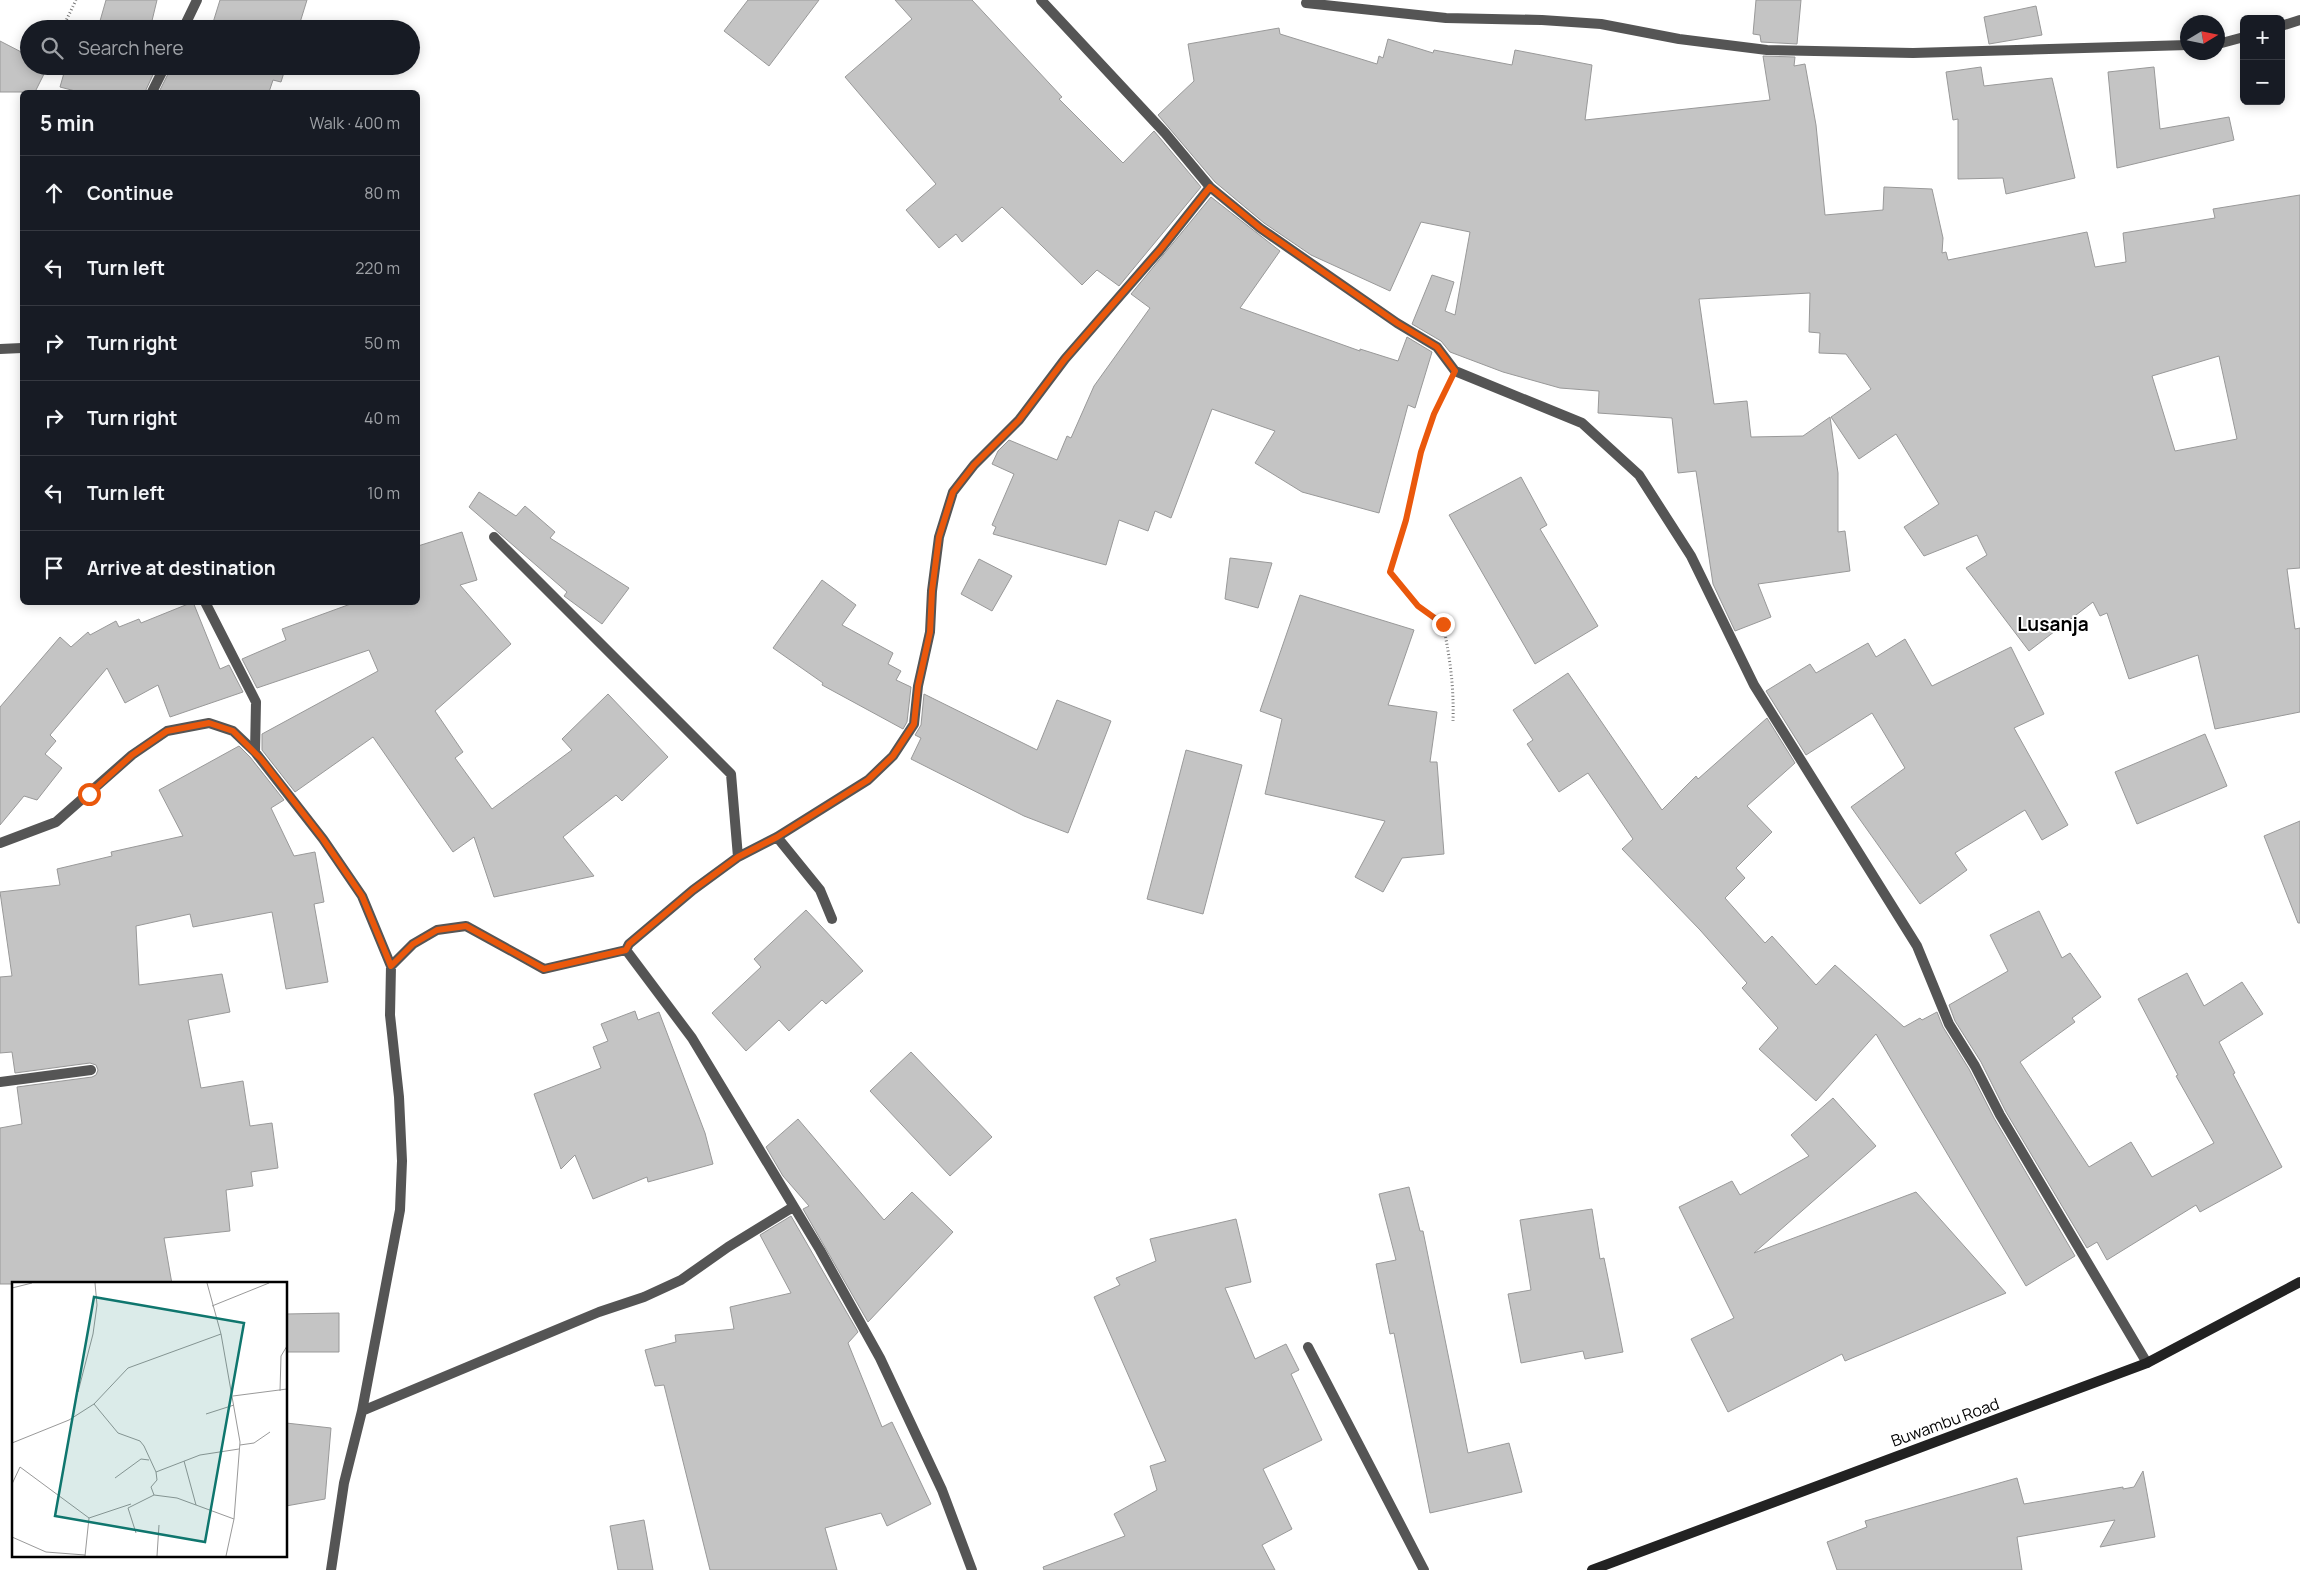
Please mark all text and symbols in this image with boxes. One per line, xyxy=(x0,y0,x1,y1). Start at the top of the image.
north arrow xyxy=(2180,15,2225,60)
map controls xyxy=(2240,15,2285,105)
button: + xyxy=(2240,15,2285,60)
search box xyxy=(20,20,420,75)
icon: search xyxy=(38,34,66,62)
text: Search here xyxy=(78,35,184,61)
button: − xyxy=(2240,60,2285,105)
text: 5 min xyxy=(40,109,94,137)
text: Walk · 400 m xyxy=(309,112,400,134)
icon: ahead xyxy=(40,179,68,207)
text: Continue xyxy=(87,180,173,206)
text: 80 m xyxy=(364,182,400,204)
icon: left xyxy=(40,254,68,282)
text: Turn left xyxy=(87,255,165,281)
text: 220 m xyxy=(355,257,400,279)
icon: right xyxy=(40,329,68,357)
text: Turn right xyxy=(87,330,177,356)
text: 50 m xyxy=(364,332,400,354)
icon: right xyxy=(40,404,68,432)
text: Turn right xyxy=(87,405,177,431)
text: 40 m xyxy=(364,407,400,429)
icon: left xyxy=(40,479,68,507)
text: Turn left xyxy=(87,480,165,506)
text: 10 m xyxy=(367,482,400,504)
icon: arrive xyxy=(40,554,68,582)
text: Arrive at destination xyxy=(87,555,276,581)
district label: Lusanja xyxy=(2017,611,2089,637)
route end xyxy=(1432,613,1455,636)
route start xyxy=(78,783,101,806)
inset map xyxy=(12,1282,288,1558)
street label: Buwambu Road xyxy=(1888,1392,2002,1452)

